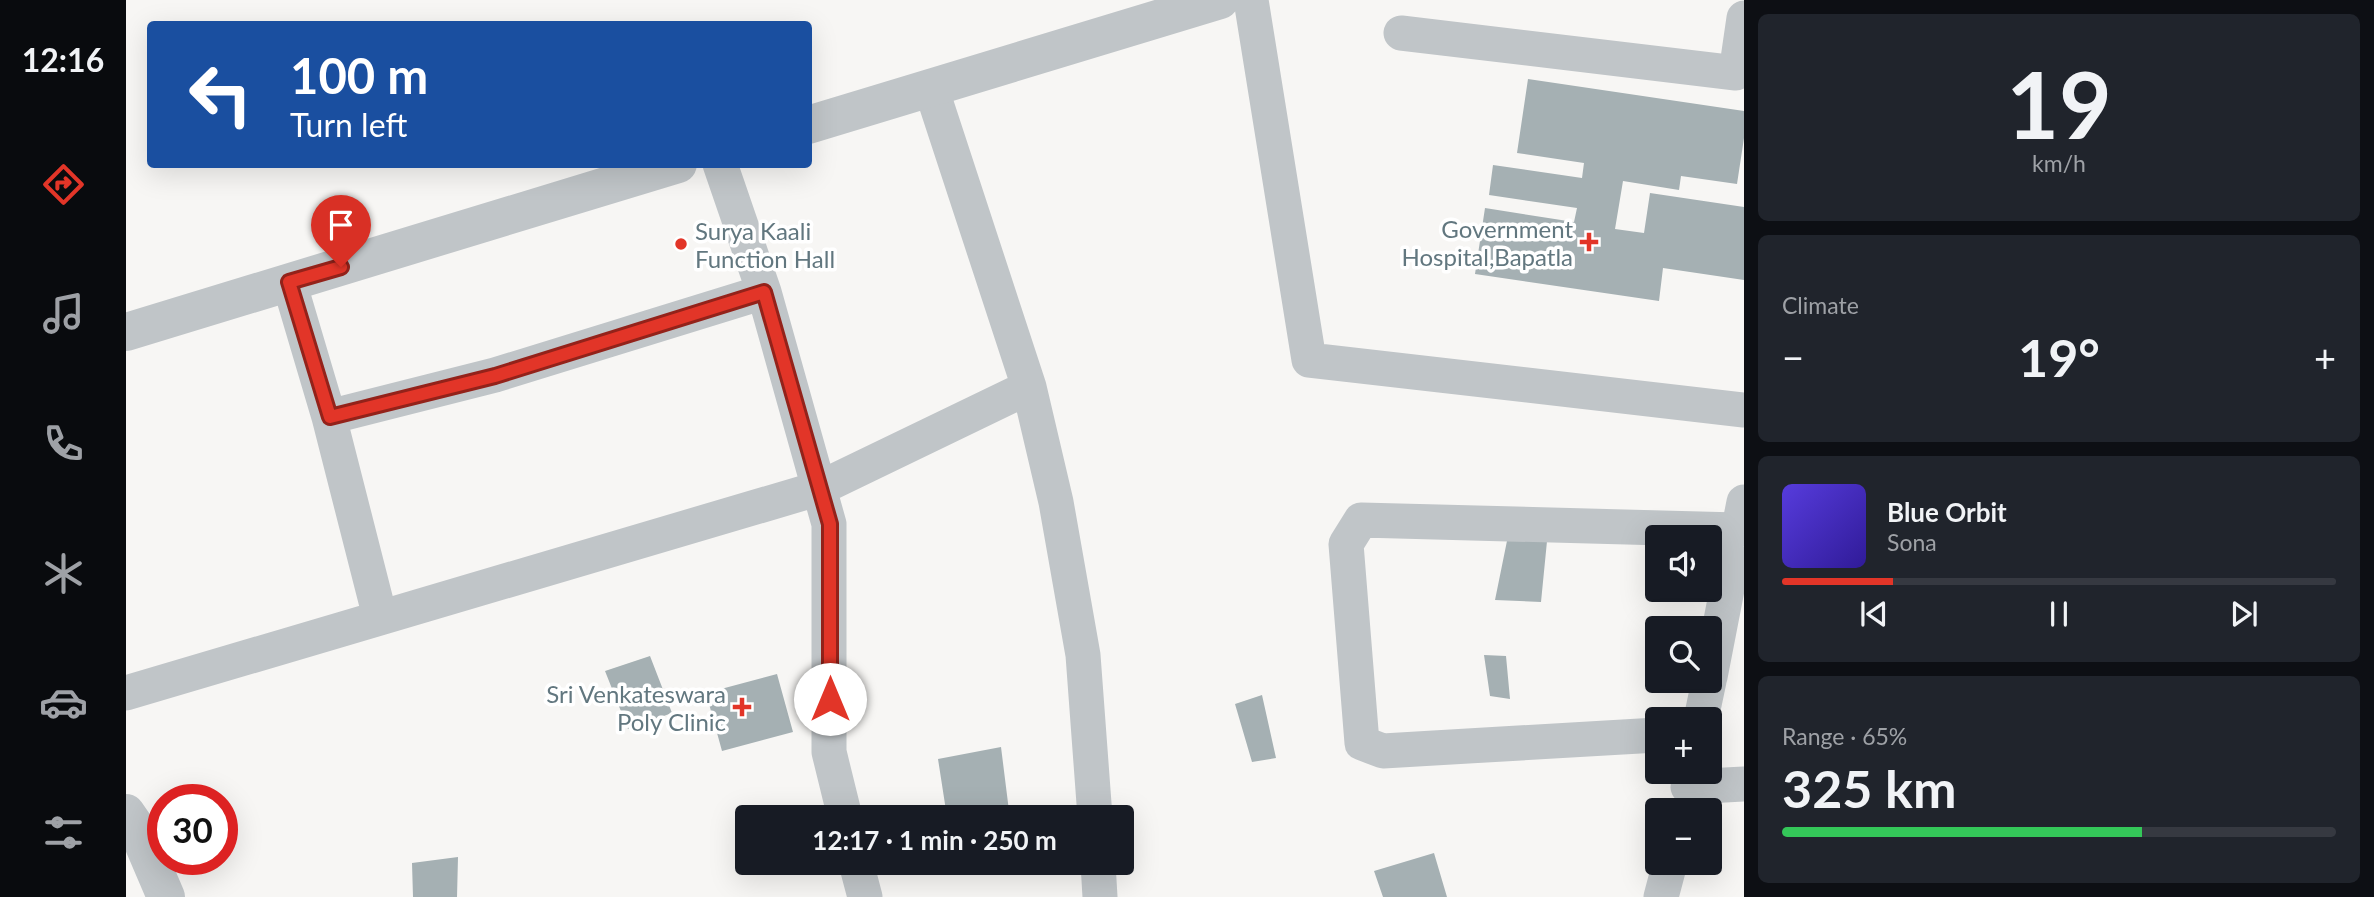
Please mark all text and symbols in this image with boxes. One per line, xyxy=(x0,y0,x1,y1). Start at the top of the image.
text: 12:16 xyxy=(22,40,104,79)
text: 100 m xyxy=(290,46,428,104)
icon: left xyxy=(175,49,266,140)
text: 19 xyxy=(2006,49,2112,158)
text: Turn left xyxy=(290,105,407,144)
text: km/h xyxy=(2032,149,2086,177)
icon: directions xyxy=(39,160,88,209)
pin xyxy=(311,195,371,267)
icon: arrive xyxy=(322,206,360,244)
place label: Government Hospital,Bapatla xyxy=(1402,214,1573,271)
place label: Surya Kaali Function Hall xyxy=(695,216,835,273)
marker: Government Hospital,Bapatla xyxy=(1579,232,1599,252)
marker: Surya Kaali Function Hall xyxy=(673,236,689,252)
icon: music xyxy=(39,289,88,338)
text: Climate xyxy=(1782,291,1859,319)
text: 19° xyxy=(2018,326,2100,388)
text: − xyxy=(1782,334,1804,380)
text: + xyxy=(2314,334,2336,380)
icon: phone xyxy=(39,419,88,468)
text: Blue Orbit xyxy=(1887,496,2007,528)
map controls xyxy=(1645,525,1722,875)
button: sound xyxy=(1645,525,1722,602)
text: Sona xyxy=(1887,528,1937,556)
icon: climate xyxy=(39,549,88,598)
icon: previous xyxy=(1855,595,1893,633)
icon: pause xyxy=(2040,595,2078,633)
icon: next xyxy=(2225,595,2263,633)
button: search xyxy=(1645,616,1722,693)
position arrow xyxy=(793,662,867,736)
icon: car xyxy=(39,678,88,727)
place label: Sri Venkateswara Poly Clinic xyxy=(546,679,726,736)
marker: Sri Venkateswara Poly Clinic xyxy=(732,697,752,717)
button: + xyxy=(1645,707,1722,784)
text: Range · 65% xyxy=(1782,722,1907,750)
text: 325 km xyxy=(1782,757,1956,819)
speed limit sign: 30 xyxy=(147,784,238,875)
button: − xyxy=(1645,798,1722,875)
icon: filters xyxy=(39,808,88,857)
text: 12:17 · 1 min · 250 m xyxy=(812,824,1057,856)

